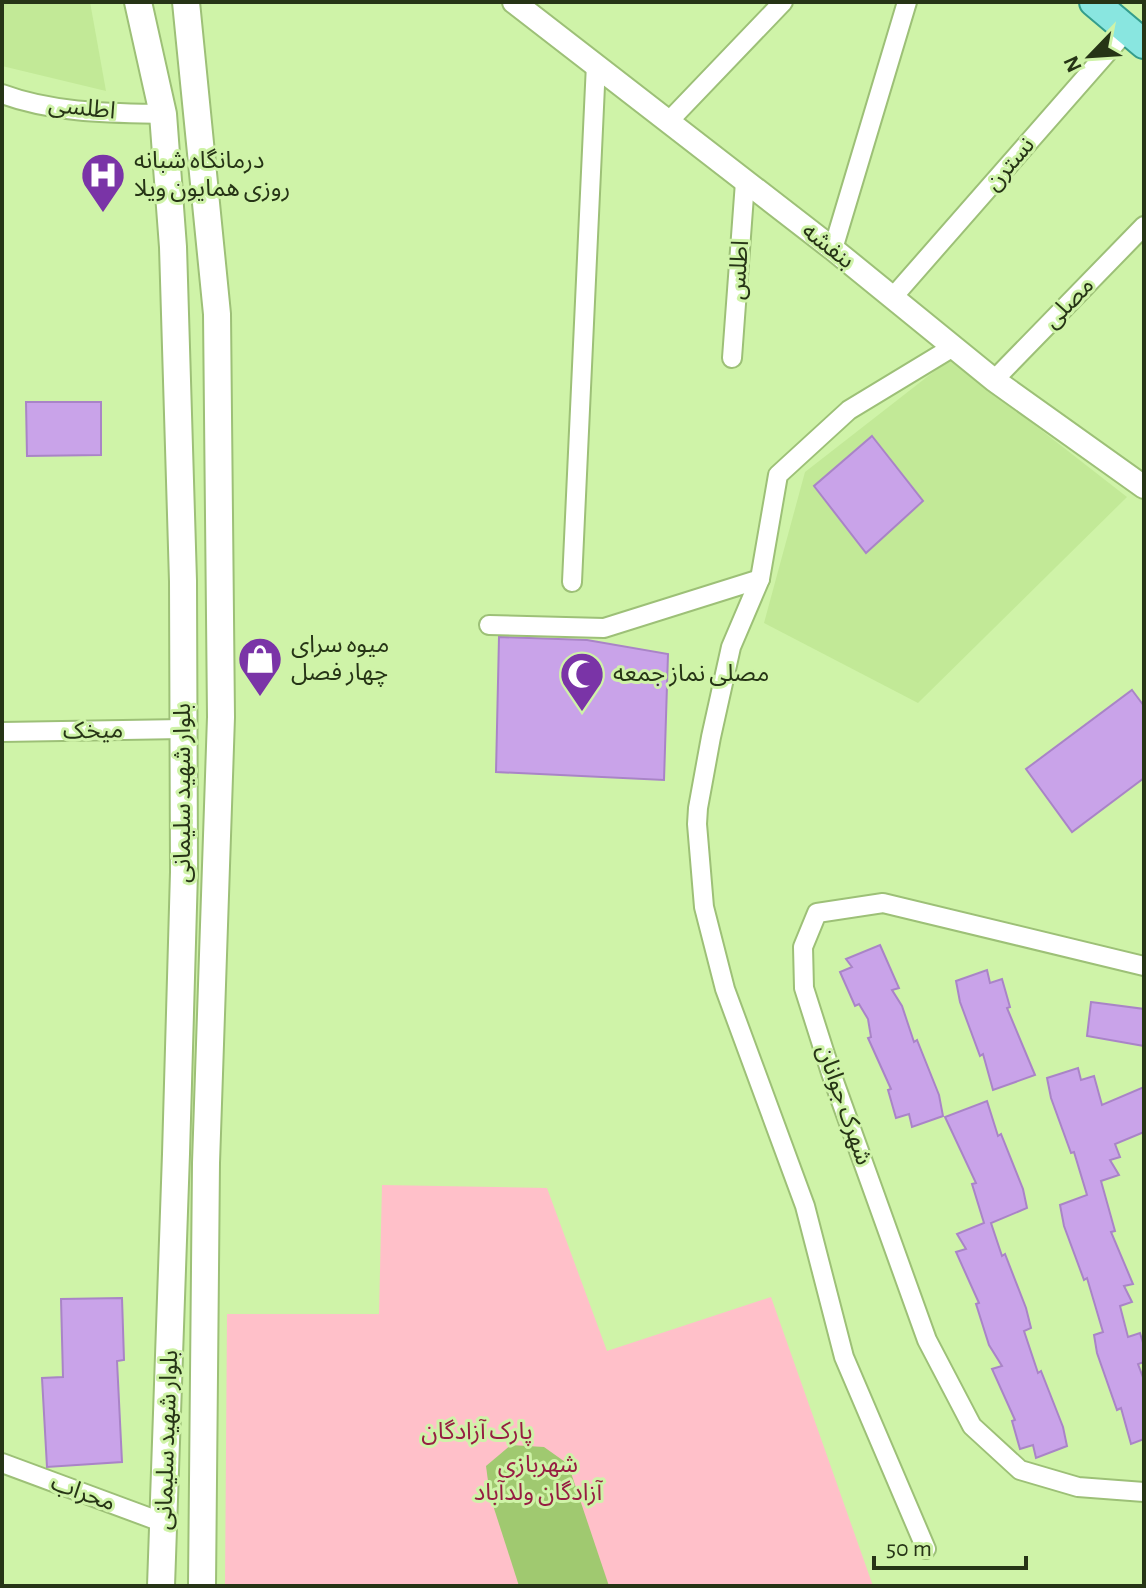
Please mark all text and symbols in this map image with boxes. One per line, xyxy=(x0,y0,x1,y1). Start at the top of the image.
north arrow xyxy=(1050,16,1130,96)
text: N xyxy=(1060,52,1086,76)
street label: اطلسی xyxy=(47,93,117,123)
street label: نسترن xyxy=(981,133,1040,196)
place label: درمانگاه شبانه روزی همایون ویلا xyxy=(134,148,290,202)
hospital icon: درمانگاه شبانه روزی همایون ویلا xyxy=(79,151,127,214)
street label: بنفشه xyxy=(797,218,858,274)
street label: اطلس xyxy=(725,239,753,301)
street label: مصلی xyxy=(1039,273,1099,333)
place label: میوه سرای چهار فصل xyxy=(291,633,389,687)
shop icon: میوه سرای چهار فصل xyxy=(236,635,284,698)
mosque icon: مصلی نماز جمعه xyxy=(558,650,606,713)
place label: مصلی نماز جمعه xyxy=(613,662,769,687)
street label: بلوار شهید سلیمانی xyxy=(171,703,196,883)
street label: میخک xyxy=(63,718,123,744)
street label: شهرک جوانان xyxy=(811,1042,876,1169)
street label: بلوار شهید سلیمانی xyxy=(152,1350,183,1530)
park label: پارک آزادگان xyxy=(421,1418,533,1446)
park label: شهربازی آزادگان ولدآباد xyxy=(474,1453,603,1506)
street label: محراب xyxy=(47,1470,118,1517)
scale bar xyxy=(874,1520,1026,1570)
text: 50 m xyxy=(886,1537,932,1561)

